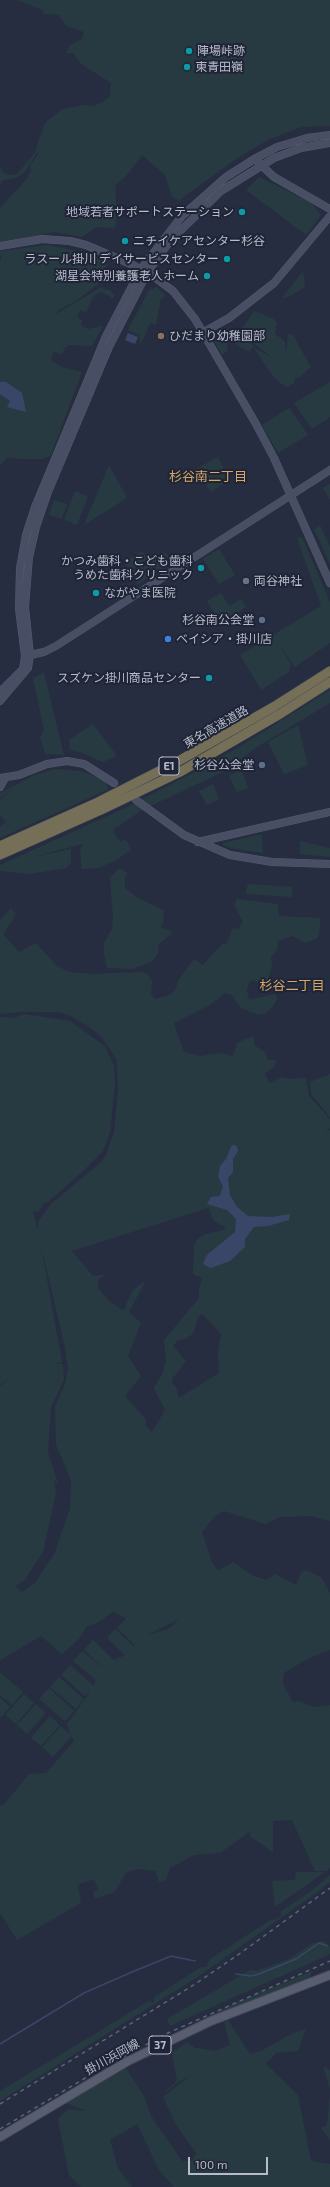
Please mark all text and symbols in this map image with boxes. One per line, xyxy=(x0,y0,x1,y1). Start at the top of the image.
place label: 陣場峠跡 xyxy=(197,44,245,58)
marker: 陣場峠跡 xyxy=(184,46,194,56)
place label: 東青田嶺 xyxy=(195,60,243,74)
marker: 東青田嶺 xyxy=(182,62,192,72)
place label: 地域若者サポートステーション xyxy=(66,205,234,219)
marker: 地域若者サポートステーション xyxy=(237,207,247,217)
place label: ニチイケアセンター杉谷 xyxy=(133,234,265,248)
marker: ニチイケアセンター杉谷 xyxy=(120,236,130,246)
place label: ラスール掛川 デイサービスセンター xyxy=(24,252,219,266)
marker: ラスール掛川 デイサービスセンター xyxy=(222,254,232,264)
place label: 湖星会特別養護老人ホーム xyxy=(55,269,199,283)
marker: 湖星会特別養護老人ホーム xyxy=(202,271,212,281)
place label: ひだまり幼稚園部 xyxy=(169,329,265,343)
marker: ひだまり幼稚園部 xyxy=(156,331,166,341)
district label: 杉谷南二丁目 xyxy=(169,469,247,485)
place label: かつみ歯科・こども歯科 うめた歯科クリニック xyxy=(61,554,193,582)
marker: かつみ歯科・こども歯科 うめた歯科クリニック xyxy=(196,563,206,573)
place label: 両谷神社 xyxy=(254,574,302,588)
marker: 両谷神社 xyxy=(241,576,251,586)
place label: ながやま医院 xyxy=(104,586,176,600)
marker: ながやま医院 xyxy=(91,588,101,598)
place label: 杉谷南公会堂 xyxy=(182,613,254,627)
marker: 杉谷南公会堂 xyxy=(257,615,267,625)
place label: ベイシア・掛川店 xyxy=(176,632,272,646)
marker: ベイシア・掛川店 xyxy=(163,634,173,644)
place label: スズケン掛川商品センター xyxy=(57,671,201,685)
marker: スズケン掛川商品センター xyxy=(204,673,214,683)
street label: 東名高速道路 xyxy=(181,703,251,751)
road number: E1 xyxy=(159,757,179,775)
place label: 杉谷公会堂 xyxy=(194,758,254,772)
marker: 杉谷公会堂 xyxy=(257,760,267,770)
district label: 杉谷二丁目 xyxy=(260,978,324,994)
street label: 掛川浜岡線 xyxy=(82,2036,142,2078)
road number: 37 xyxy=(149,2036,171,2054)
scale bar xyxy=(190,2149,270,2175)
text: 100 m xyxy=(195,2157,227,2171)

